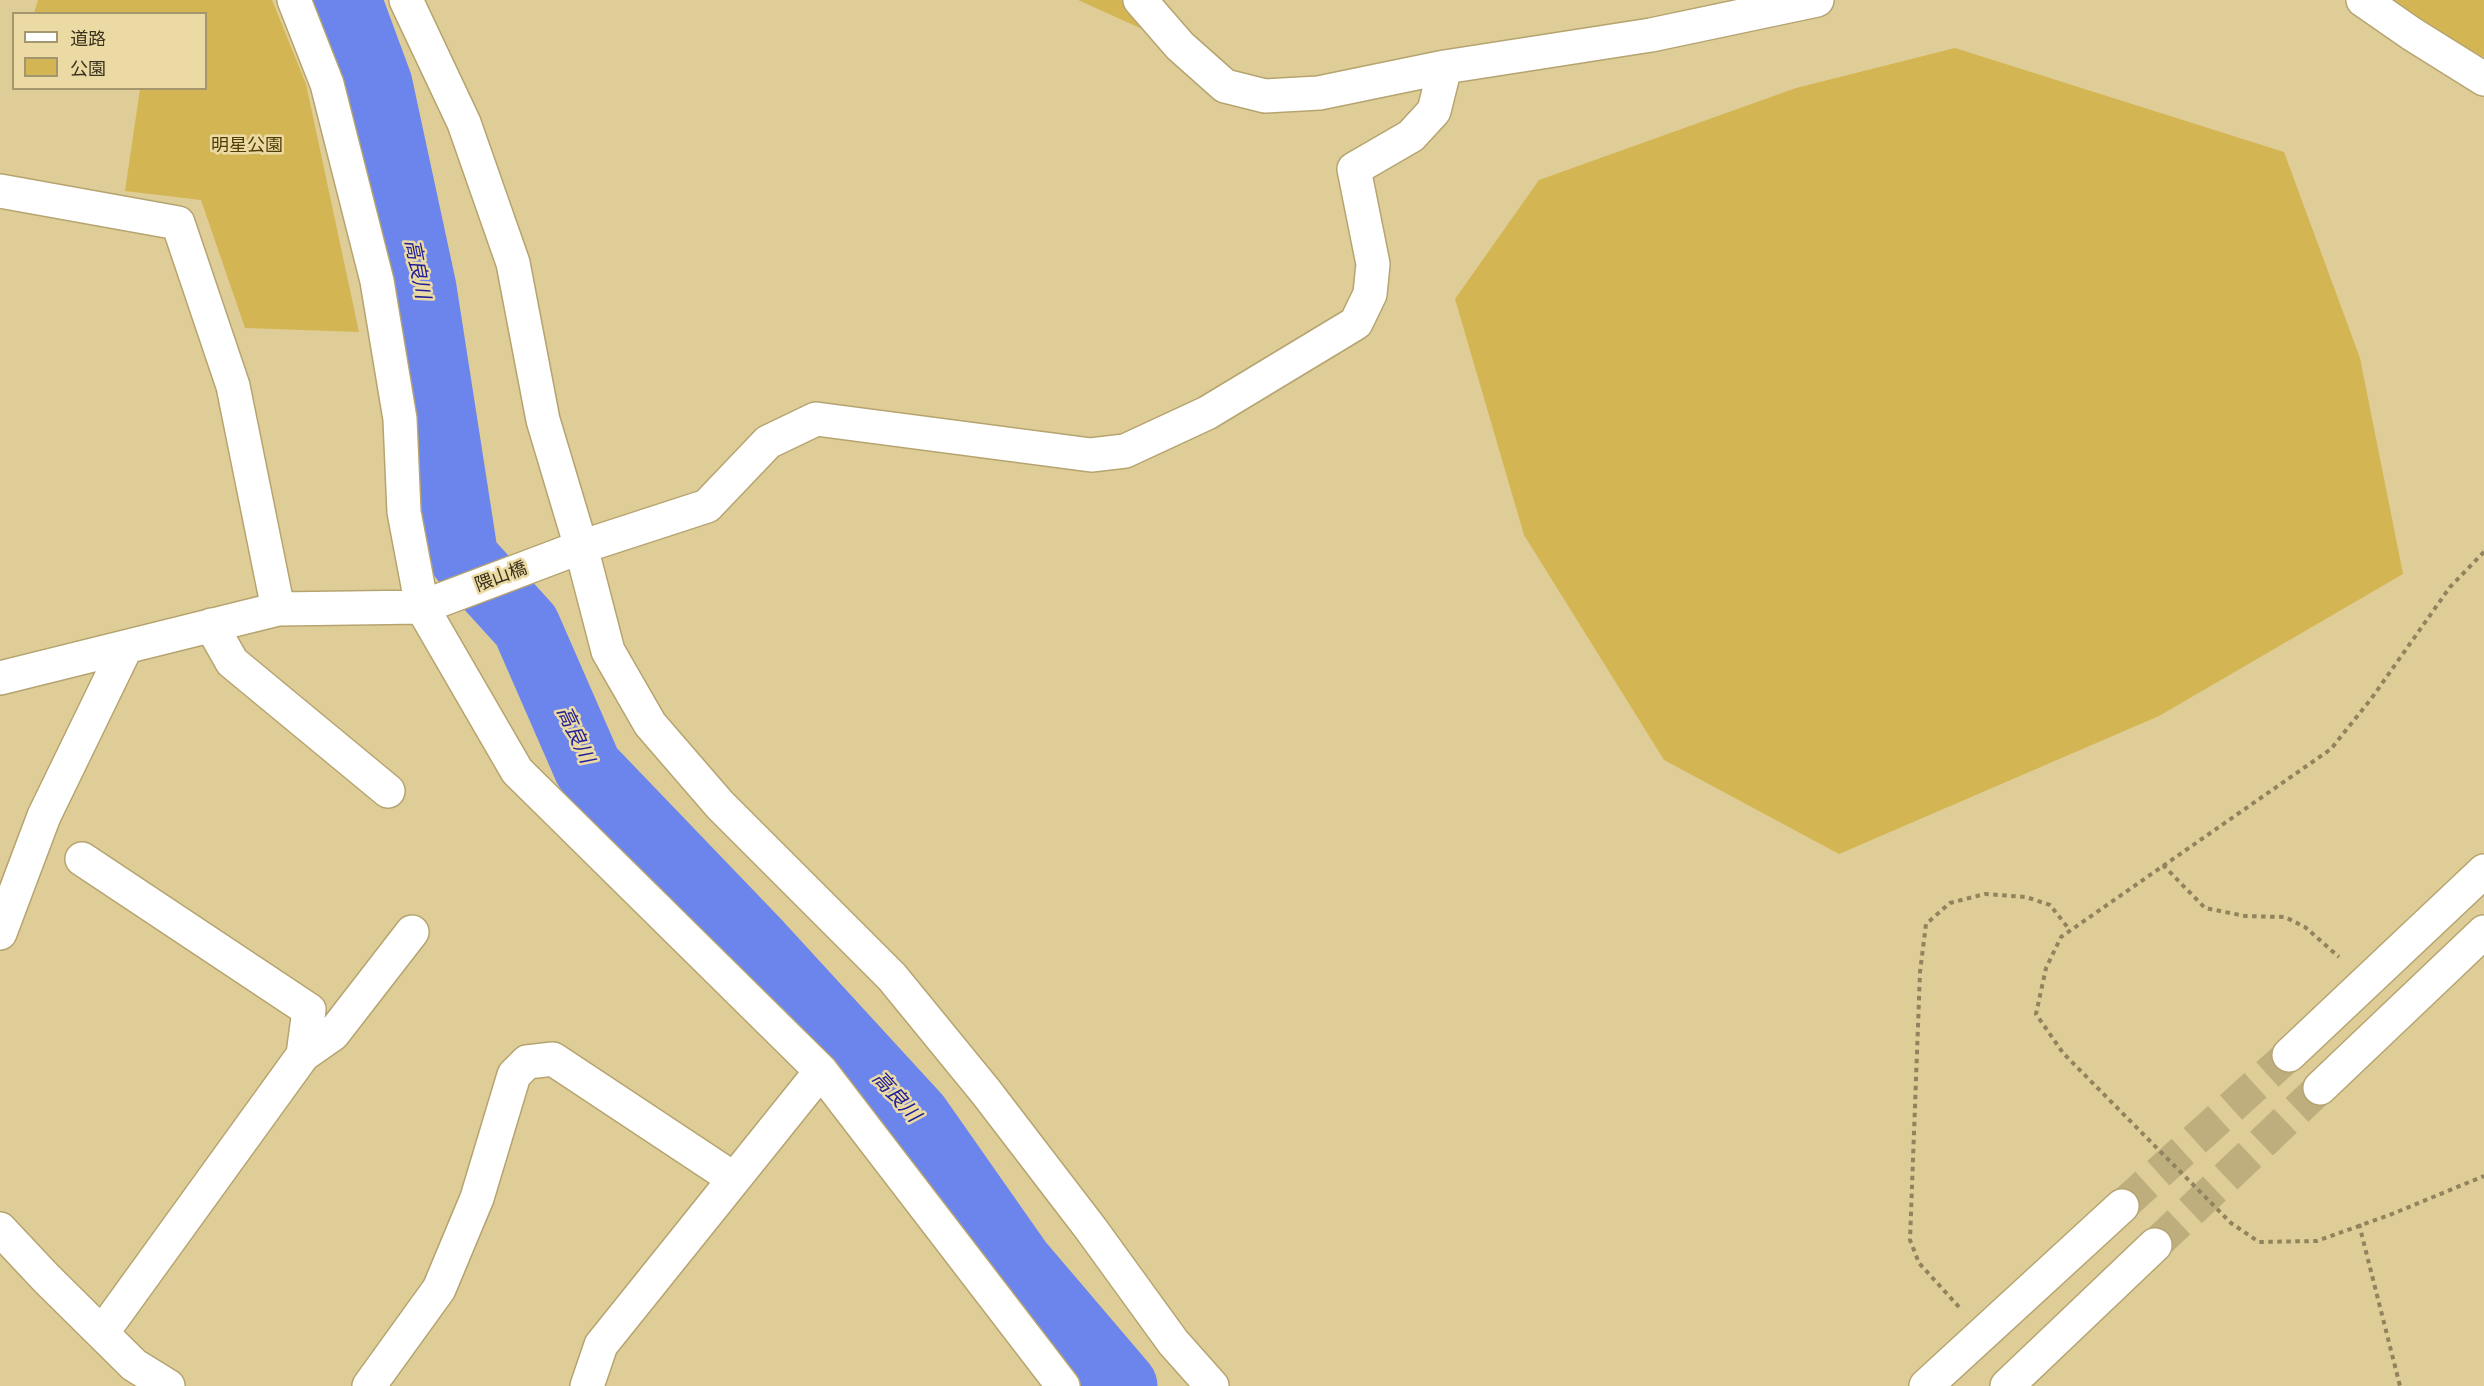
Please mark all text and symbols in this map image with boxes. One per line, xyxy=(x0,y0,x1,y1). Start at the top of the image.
legend xyxy=(12,12,207,90)
text: 道路 xyxy=(70,28,106,50)
text: 公園 xyxy=(70,58,106,80)
park label: 明星公園 xyxy=(211,135,283,157)
water label: 高良川 xyxy=(399,237,435,301)
street label: 隈山橋 xyxy=(472,558,530,596)
water label: 高良川 xyxy=(551,703,599,767)
water label: 高良川 xyxy=(867,1067,925,1127)

